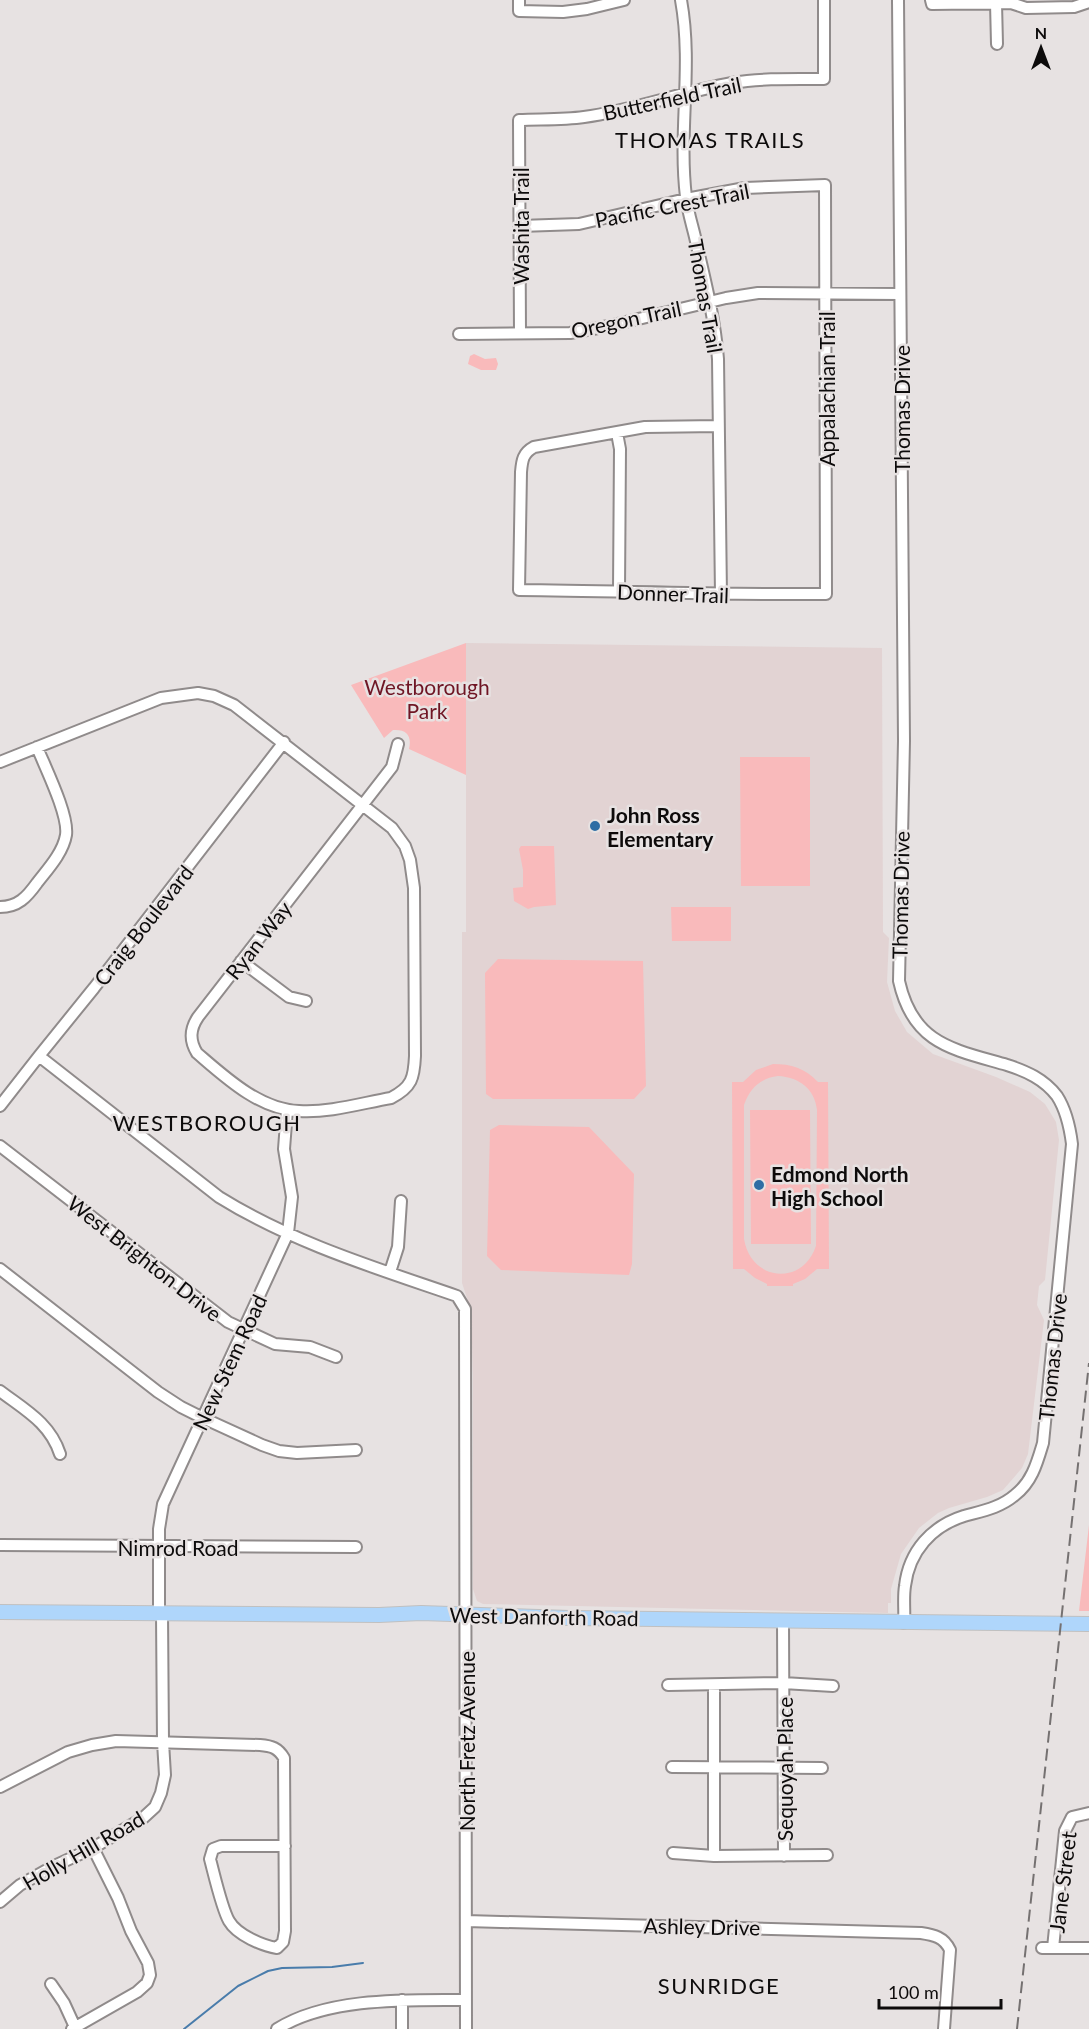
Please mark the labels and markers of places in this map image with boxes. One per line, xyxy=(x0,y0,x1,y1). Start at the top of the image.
place label: John Ross Elementary xyxy=(607,802,714,851)
marker: John Ross Elementary xyxy=(588,819,602,833)
place label: Edmond North High School xyxy=(771,1161,909,1210)
marker: Edmond North High School xyxy=(752,1178,766,1192)

